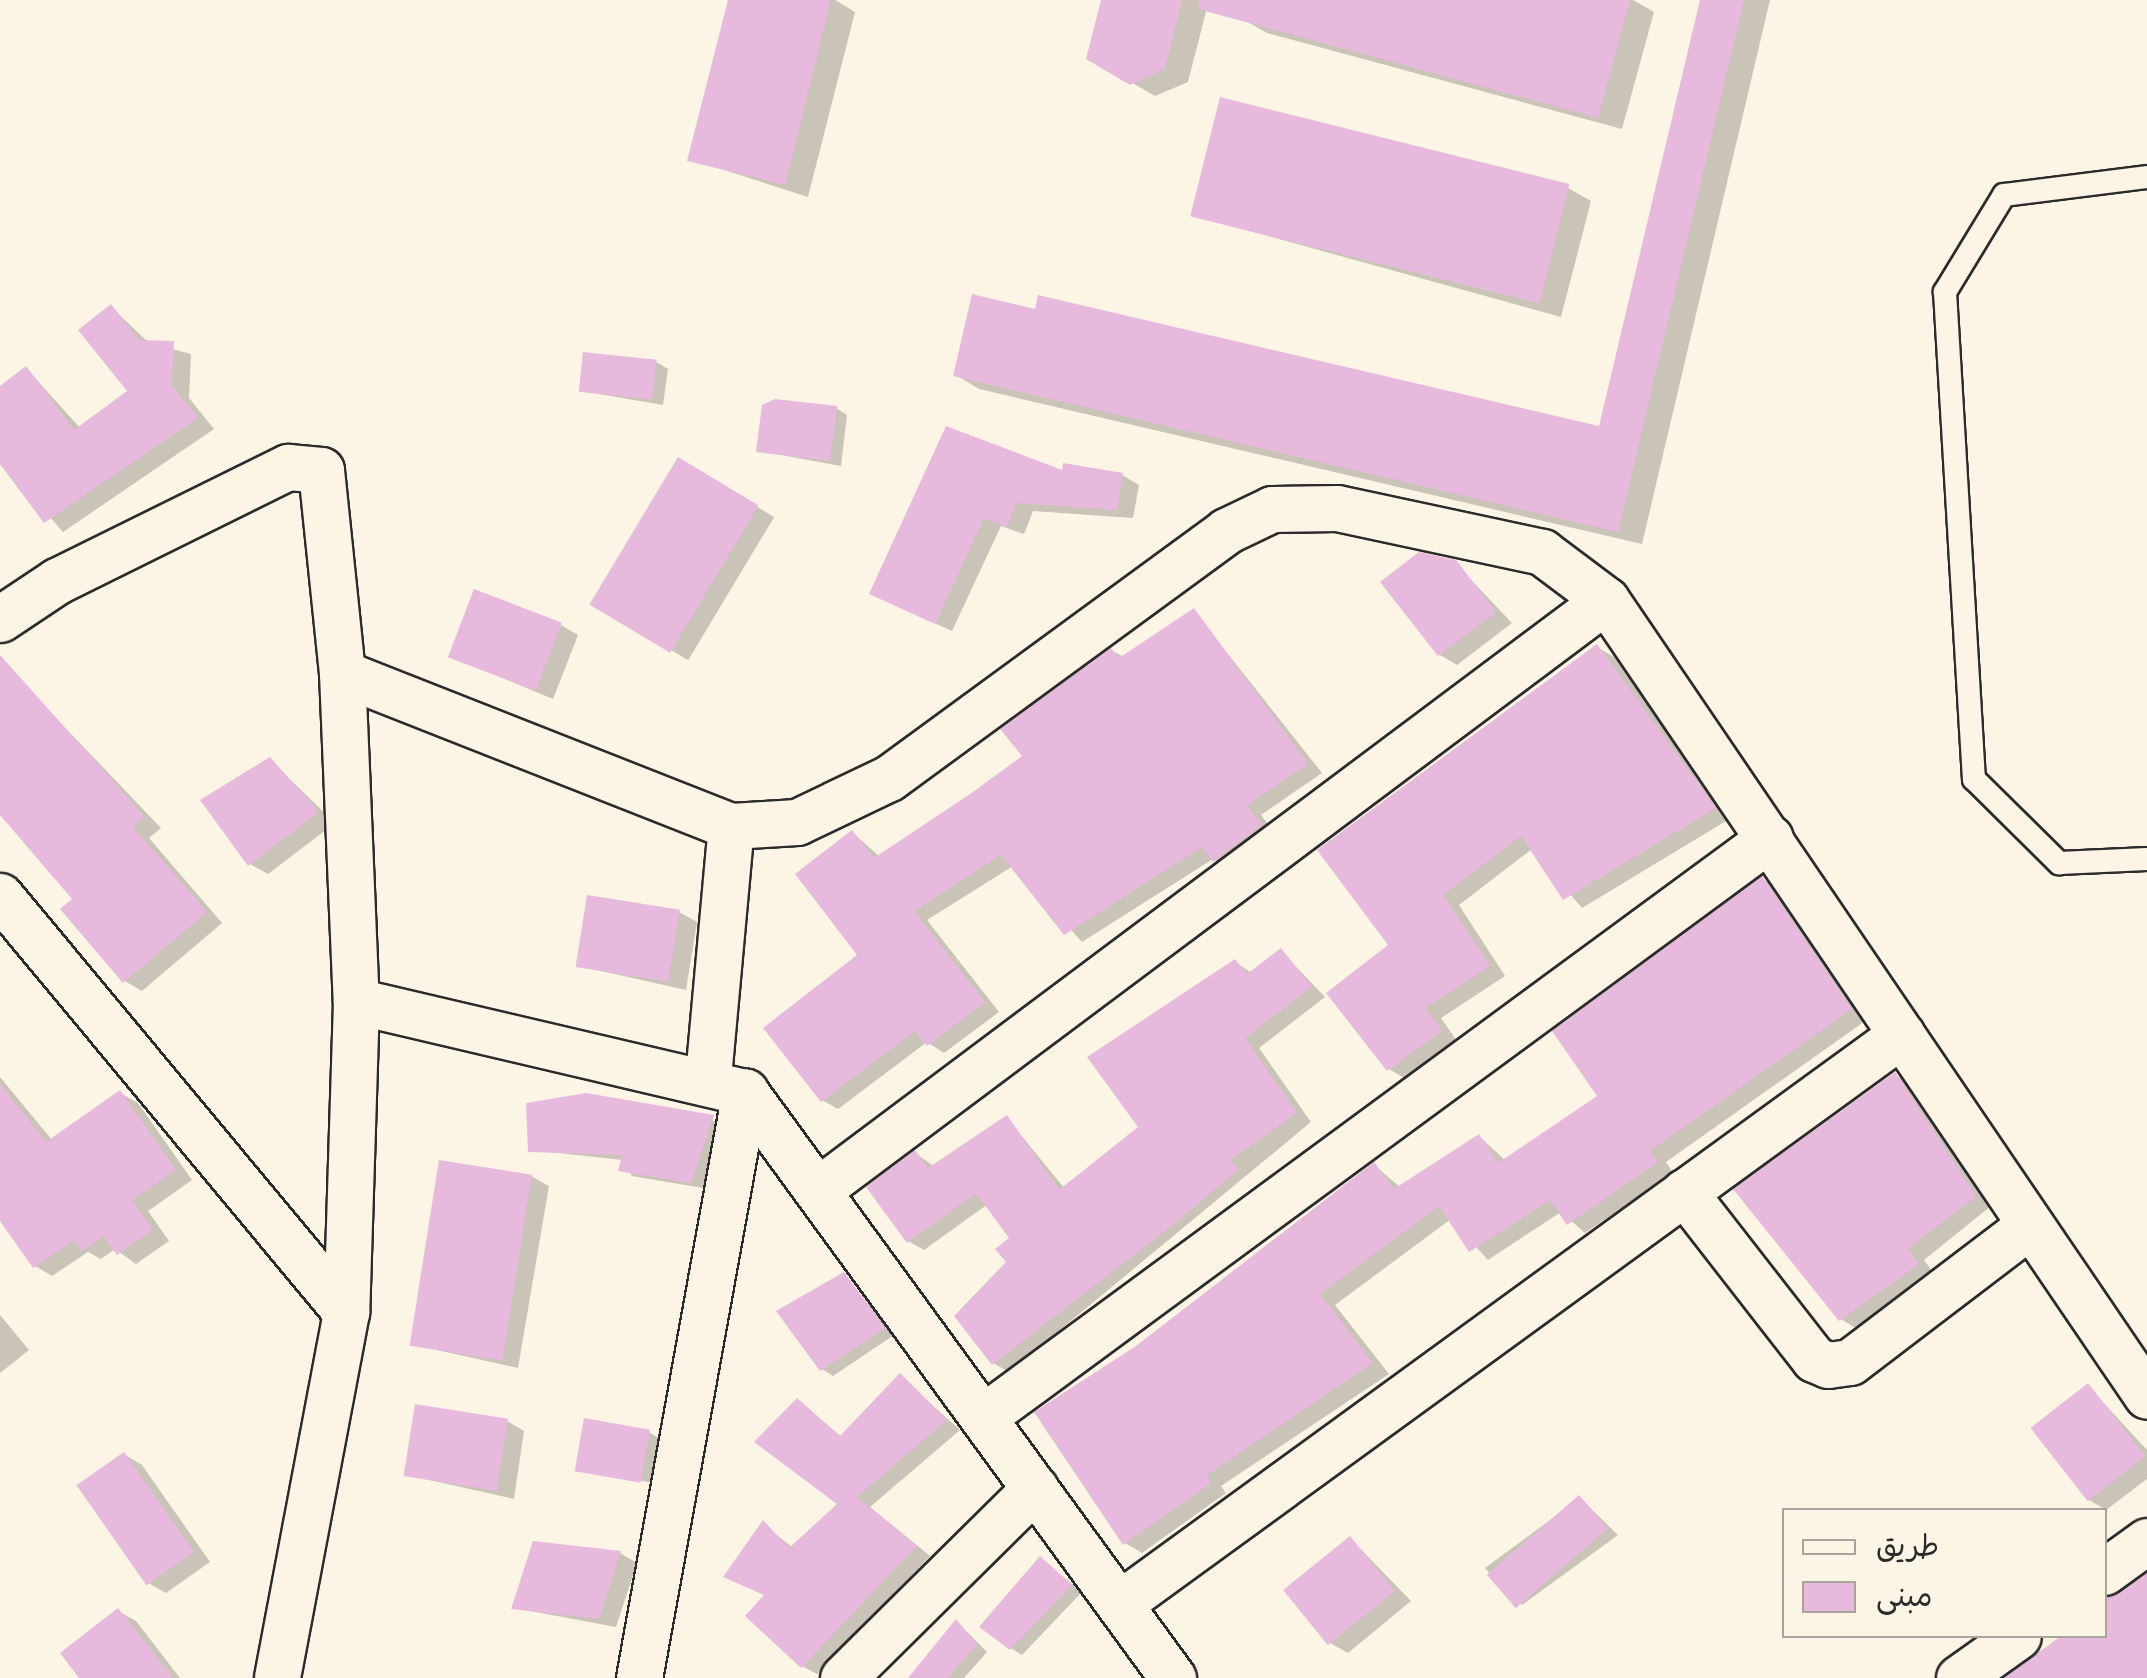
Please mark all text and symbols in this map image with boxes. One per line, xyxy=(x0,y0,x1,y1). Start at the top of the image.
legend xyxy=(1782,1508,2107,1638)
text: طريق xyxy=(1876,1521,1939,1566)
text: مبنى xyxy=(1876,1571,1932,1616)

